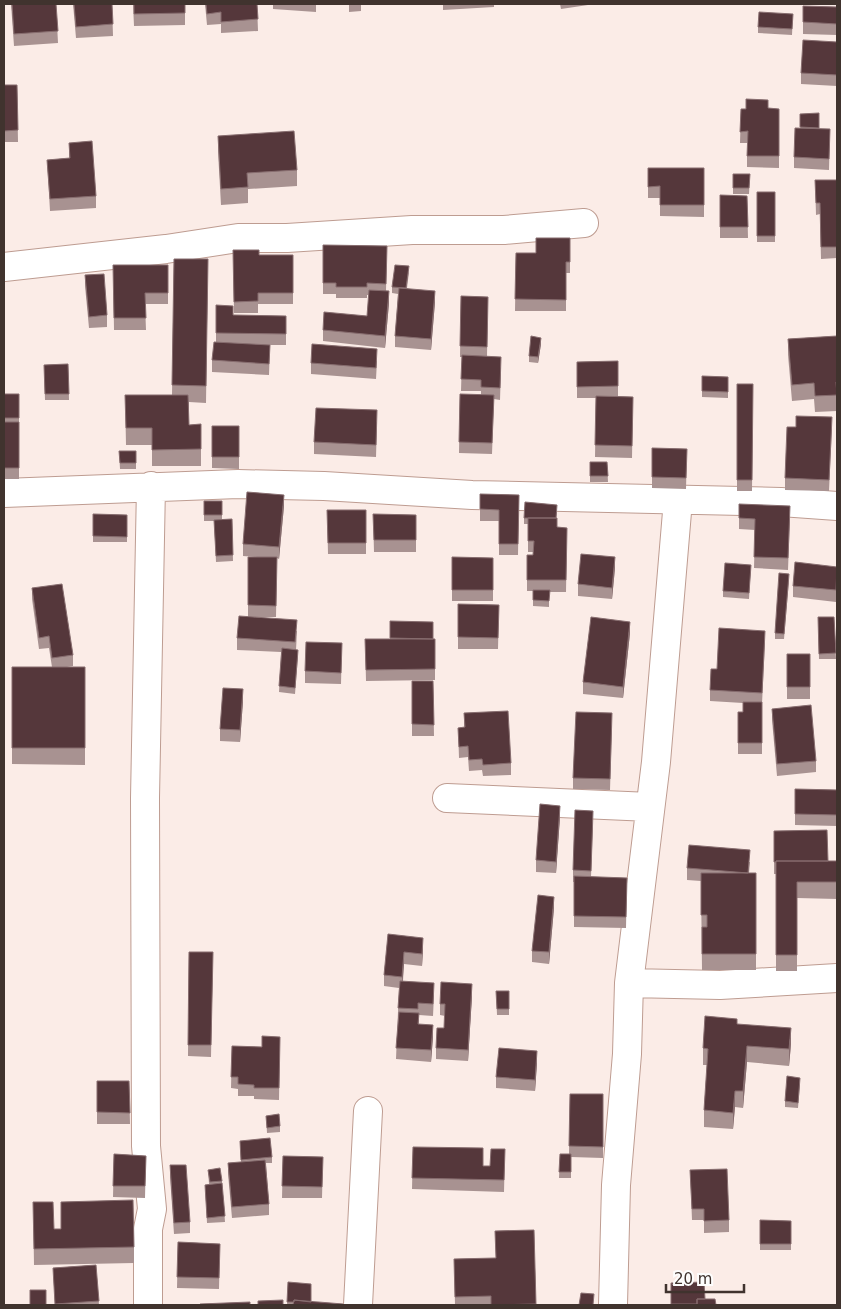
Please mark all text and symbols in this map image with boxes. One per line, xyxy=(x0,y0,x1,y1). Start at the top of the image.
scale bar xyxy=(666,1262,744,1294)
text: 20 m xyxy=(674,1270,712,1288)

